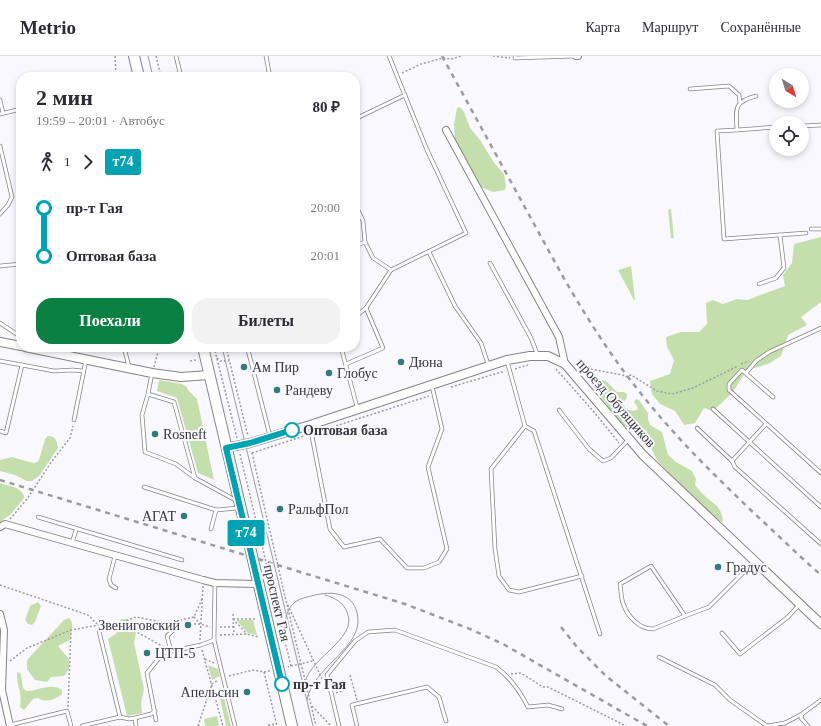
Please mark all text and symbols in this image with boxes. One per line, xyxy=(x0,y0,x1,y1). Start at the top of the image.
text: Metrio xyxy=(20,17,76,38)
text: Карта xyxy=(585,20,620,35)
text: Маршрут xyxy=(642,20,698,35)
text: Сохранённые xyxy=(720,20,801,35)
north arrow xyxy=(769,68,809,108)
map controls xyxy=(769,68,809,156)
text: 2 мин xyxy=(36,85,93,110)
text: 80 ₽ xyxy=(313,99,340,115)
text: 19:59 – 20:01 · Автобус xyxy=(36,113,165,128)
button: locate xyxy=(769,116,809,156)
icon: walk xyxy=(36,151,58,173)
icon: forward xyxy=(77,151,99,173)
text: 1 xyxy=(64,154,71,169)
text: т74 xyxy=(113,154,133,169)
text: пр-т Гая xyxy=(66,200,123,216)
text: 20:00 xyxy=(310,200,340,215)
text: Оптовая база xyxy=(66,248,157,264)
text: 20:01 xyxy=(310,248,340,263)
button: Поехали xyxy=(36,298,184,344)
button: Билеты xyxy=(192,298,340,344)
place label: Дюна xyxy=(409,355,444,370)
street label: проезд Обувщиков xyxy=(574,356,659,451)
marker: Дюна xyxy=(396,357,406,367)
place label: Ам Пир xyxy=(252,360,299,375)
marker: Ам Пир xyxy=(239,362,249,372)
place label: Глобус xyxy=(337,366,378,381)
marker: Глобус xyxy=(324,368,334,378)
place label: Рандеву xyxy=(285,383,333,398)
marker: Рандеву xyxy=(272,385,282,395)
marker: Оптовая база xyxy=(284,422,300,438)
place label: Оптовая база xyxy=(303,423,388,438)
place label: Rosneft xyxy=(163,427,207,442)
marker: Rosneft xyxy=(150,429,160,439)
place label: РальфПол xyxy=(288,502,348,517)
marker: РальфПол xyxy=(275,504,285,514)
place label: АГАТ xyxy=(142,509,176,524)
marker: АГАТ xyxy=(179,511,189,521)
line badge: т74 xyxy=(223,520,269,546)
text: т74 xyxy=(236,525,256,540)
place label: Градус xyxy=(726,560,767,575)
marker: Градус xyxy=(713,562,723,572)
street label: проспект Гая xyxy=(261,563,293,643)
place label: Звениговский xyxy=(98,618,180,633)
marker: Звениговский xyxy=(183,620,193,630)
place label: ЦТП-5 xyxy=(155,646,195,661)
marker: ЦТП-5 xyxy=(142,648,152,658)
marker: пр-т Гая xyxy=(274,676,290,692)
place label: пр-т Гая xyxy=(293,677,347,692)
place label: Апельсин xyxy=(181,685,240,700)
marker: Апельсин xyxy=(242,687,252,697)

